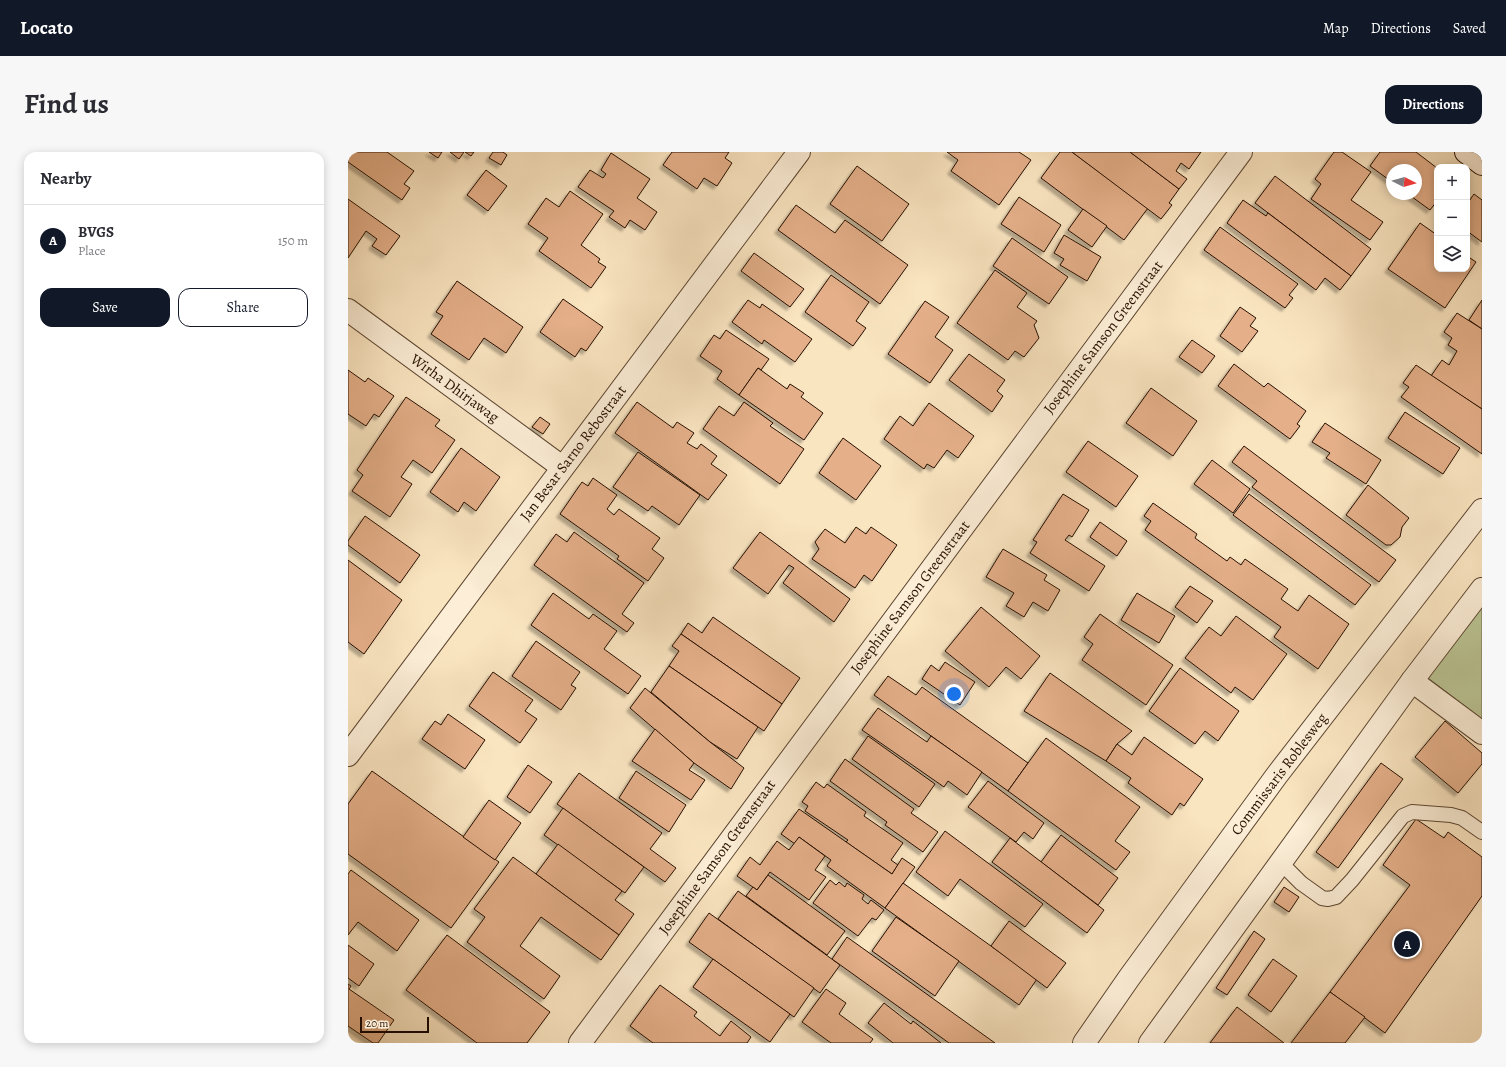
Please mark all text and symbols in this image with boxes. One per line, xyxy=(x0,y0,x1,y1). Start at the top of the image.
text: Locato xyxy=(20,15,73,41)
text: Map xyxy=(1323,19,1349,38)
text: Directions xyxy=(1371,19,1431,38)
text: Saved xyxy=(1453,19,1486,38)
text: Find us xyxy=(24,85,109,123)
button: Directions xyxy=(1385,85,1482,124)
north arrow xyxy=(1386,164,1422,200)
map controls xyxy=(1434,164,1470,272)
button: + xyxy=(1434,164,1470,200)
text: Nearby xyxy=(40,167,91,190)
button: − xyxy=(1434,200,1470,236)
text: BVGS xyxy=(78,222,114,242)
text: A xyxy=(49,232,57,249)
text: 150 m xyxy=(278,232,308,249)
button: layers xyxy=(1434,236,1470,272)
text: Place xyxy=(78,242,106,259)
street label: Josephine Samson Greenstraat xyxy=(1039,256,1167,418)
button: Save xyxy=(40,288,170,327)
button: Share xyxy=(178,288,308,327)
street label: Wirha Dhirjawag xyxy=(406,348,504,427)
street label: Jan Besar Sarno Rebostraat xyxy=(515,381,631,525)
street label: Josephine Samson Greenstraat xyxy=(846,516,974,678)
your location xyxy=(944,684,964,704)
street label: Commissaris Roblesweg xyxy=(1226,708,1332,839)
street label: Josephine Samson Greenstraat xyxy=(654,775,780,938)
pin: A xyxy=(1394,929,1420,959)
scale bar xyxy=(360,1015,429,1034)
text: 20 m xyxy=(366,1016,388,1031)

